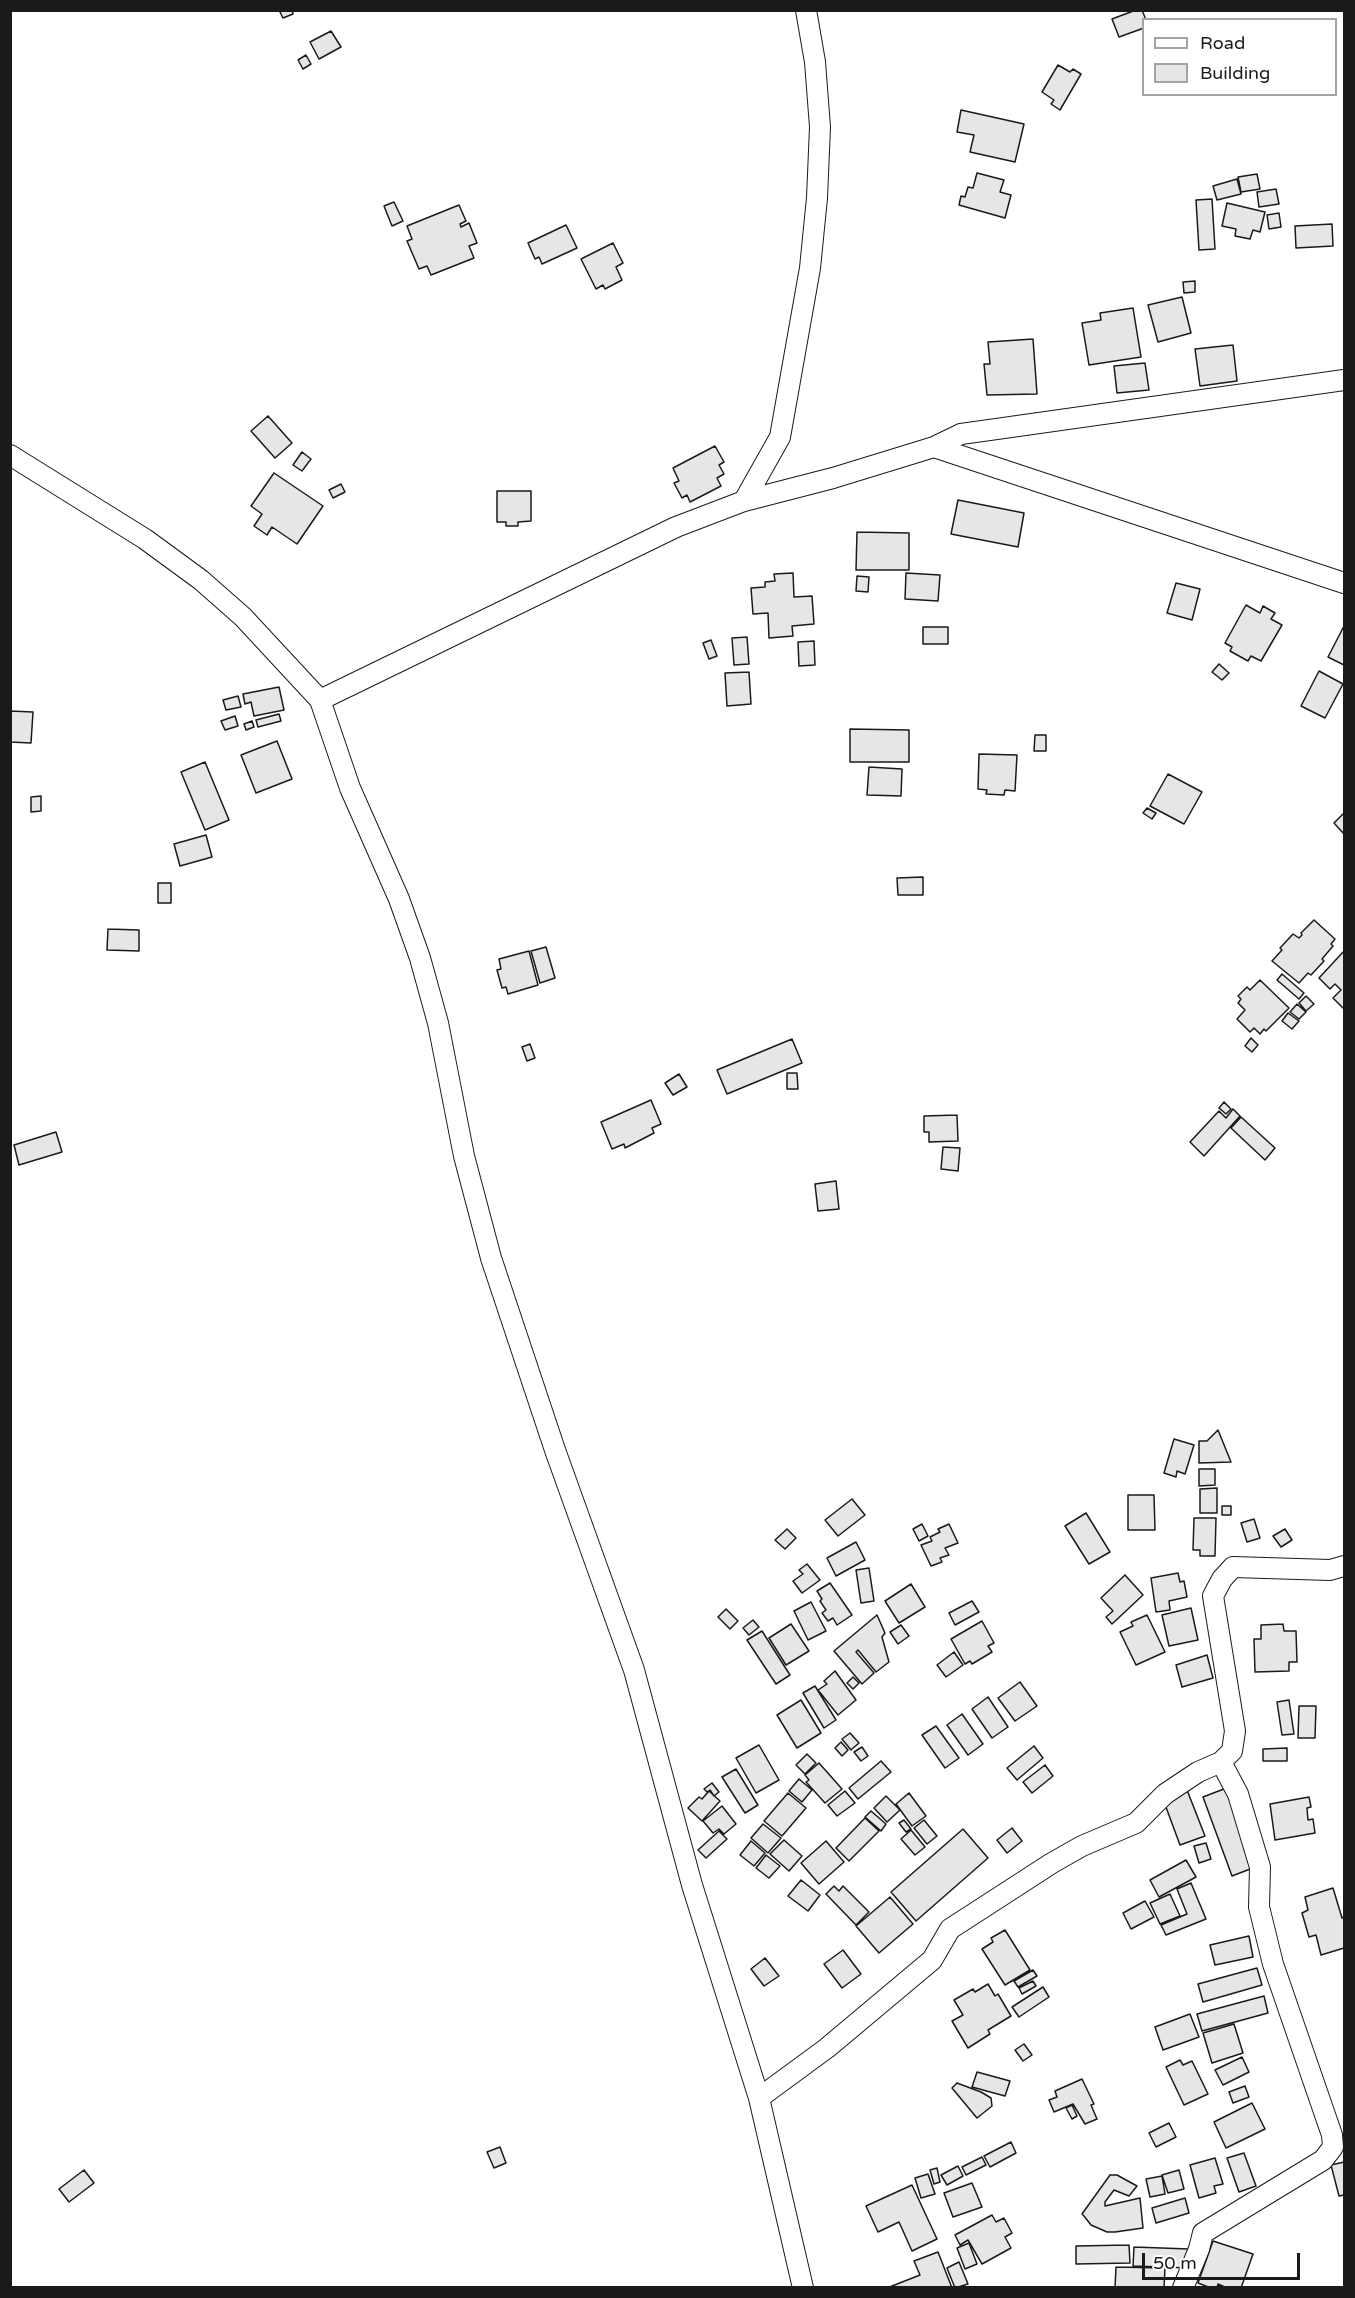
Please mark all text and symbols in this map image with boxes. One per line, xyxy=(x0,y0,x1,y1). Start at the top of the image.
legend xyxy=(1142,18,1337,96)
text: Road xyxy=(1200,32,1245,54)
text: Building xyxy=(1200,62,1270,84)
scale bar xyxy=(1145,2241,1302,2279)
text: 50 m xyxy=(1153,2252,1197,2274)

